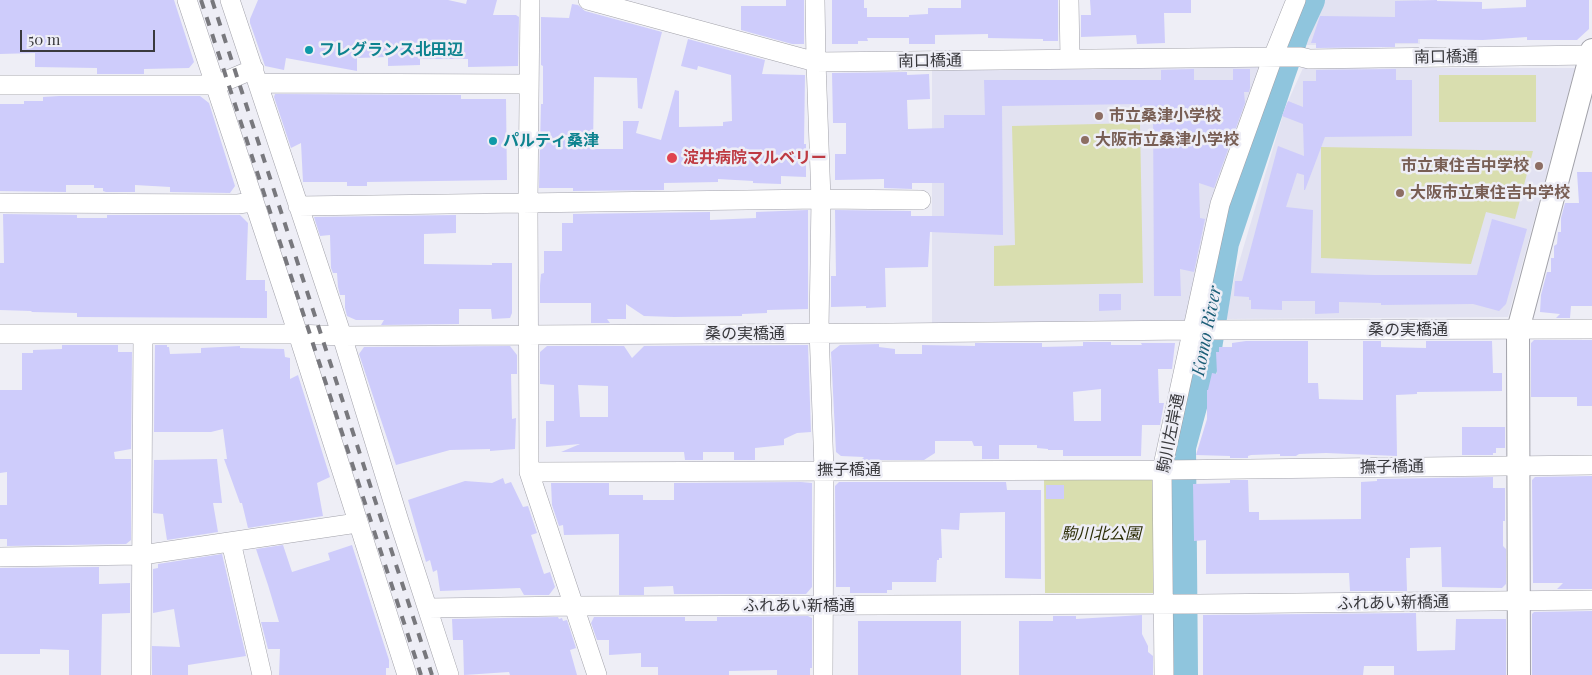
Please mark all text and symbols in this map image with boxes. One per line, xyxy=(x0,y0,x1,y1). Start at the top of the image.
scale bar xyxy=(22,20,158,52)
text: 50 m xyxy=(28,29,60,49)
place label: フレグランス北田辺 xyxy=(319,40,463,60)
marker: フレグランス北田辺 xyxy=(303,44,315,56)
street label: 南口橋通 xyxy=(1414,47,1478,67)
street label: 南口橋通 xyxy=(898,51,962,71)
place label: 市立桑津小学校 xyxy=(1109,106,1221,126)
marker: 市立桑津小学校 xyxy=(1093,110,1105,122)
place label: 大阪市立桑津小学校 xyxy=(1095,130,1239,150)
place label: パルティ桑津 xyxy=(503,131,599,151)
marker: 大阪市立桑津小学校 xyxy=(1079,134,1091,146)
marker: パルティ桑津 xyxy=(487,135,499,147)
place label: 淀井病院マルベリー xyxy=(683,148,827,168)
marker: 淀井病院マルベリー xyxy=(665,151,679,165)
place label: 市立東住吉中学校 xyxy=(1401,156,1529,176)
marker: 市立東住吉中学校 xyxy=(1533,160,1545,172)
place label: 大阪市立東住吉中学校 xyxy=(1410,183,1570,203)
marker: 大阪市立東住吉中学校 xyxy=(1394,187,1406,199)
water label: Komo River xyxy=(1188,284,1226,378)
street label: 桑の実橋通 xyxy=(1368,320,1448,340)
street label: 桑の実橋通 xyxy=(705,324,785,344)
street label: 駒川左岸通 xyxy=(1154,392,1188,474)
street label: 撫子橋通 xyxy=(1360,457,1424,477)
street label: 撫子橋通 xyxy=(817,460,881,480)
park label: 駒川北公園 xyxy=(1061,524,1141,544)
street label: ふれあい新橋通 xyxy=(1337,592,1449,614)
street label: ふれあい新橋通 xyxy=(743,596,855,616)

